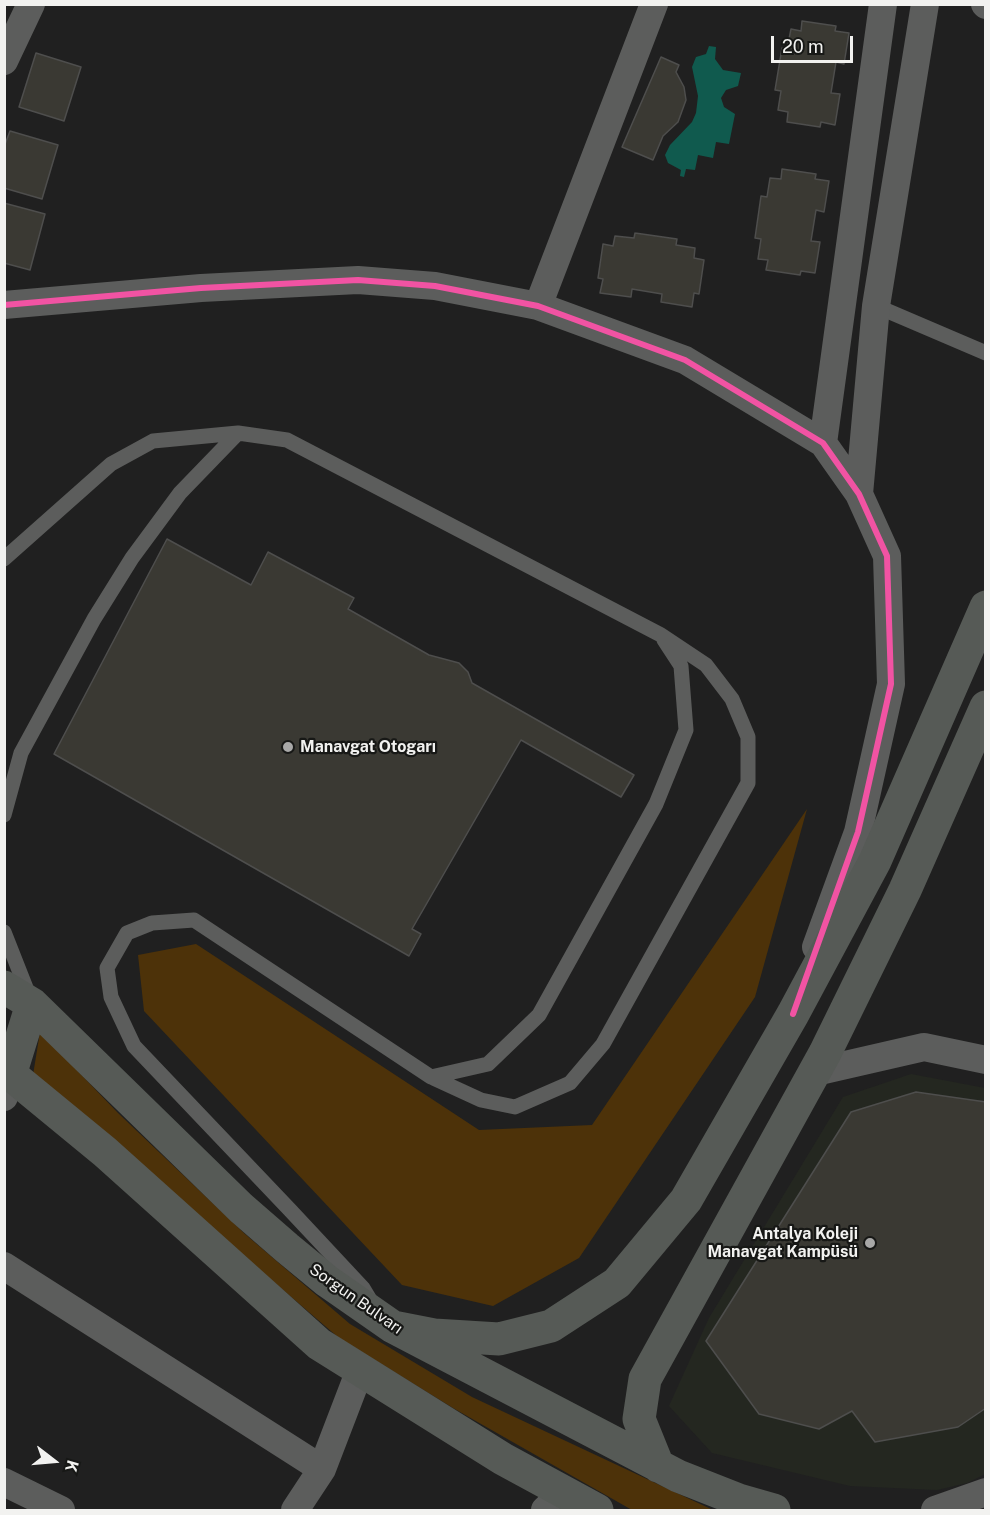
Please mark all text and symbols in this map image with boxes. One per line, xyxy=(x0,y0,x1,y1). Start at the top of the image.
scale bar xyxy=(774,24,856,62)
text: 20 m xyxy=(782,36,824,57)
place label: Manavgat Otogarı xyxy=(300,737,436,757)
marker: Manavgat Otogarı xyxy=(281,740,295,754)
place label: Antalya Koleji Manavgat Kampüsü xyxy=(707,1224,858,1262)
marker: Antalya Koleji Manavgat Kampüsü xyxy=(863,1236,877,1250)
street label: Sorgun Bulvarı xyxy=(306,1260,406,1338)
north arrow xyxy=(24,1431,84,1491)
text: K xyxy=(61,1458,83,1474)

